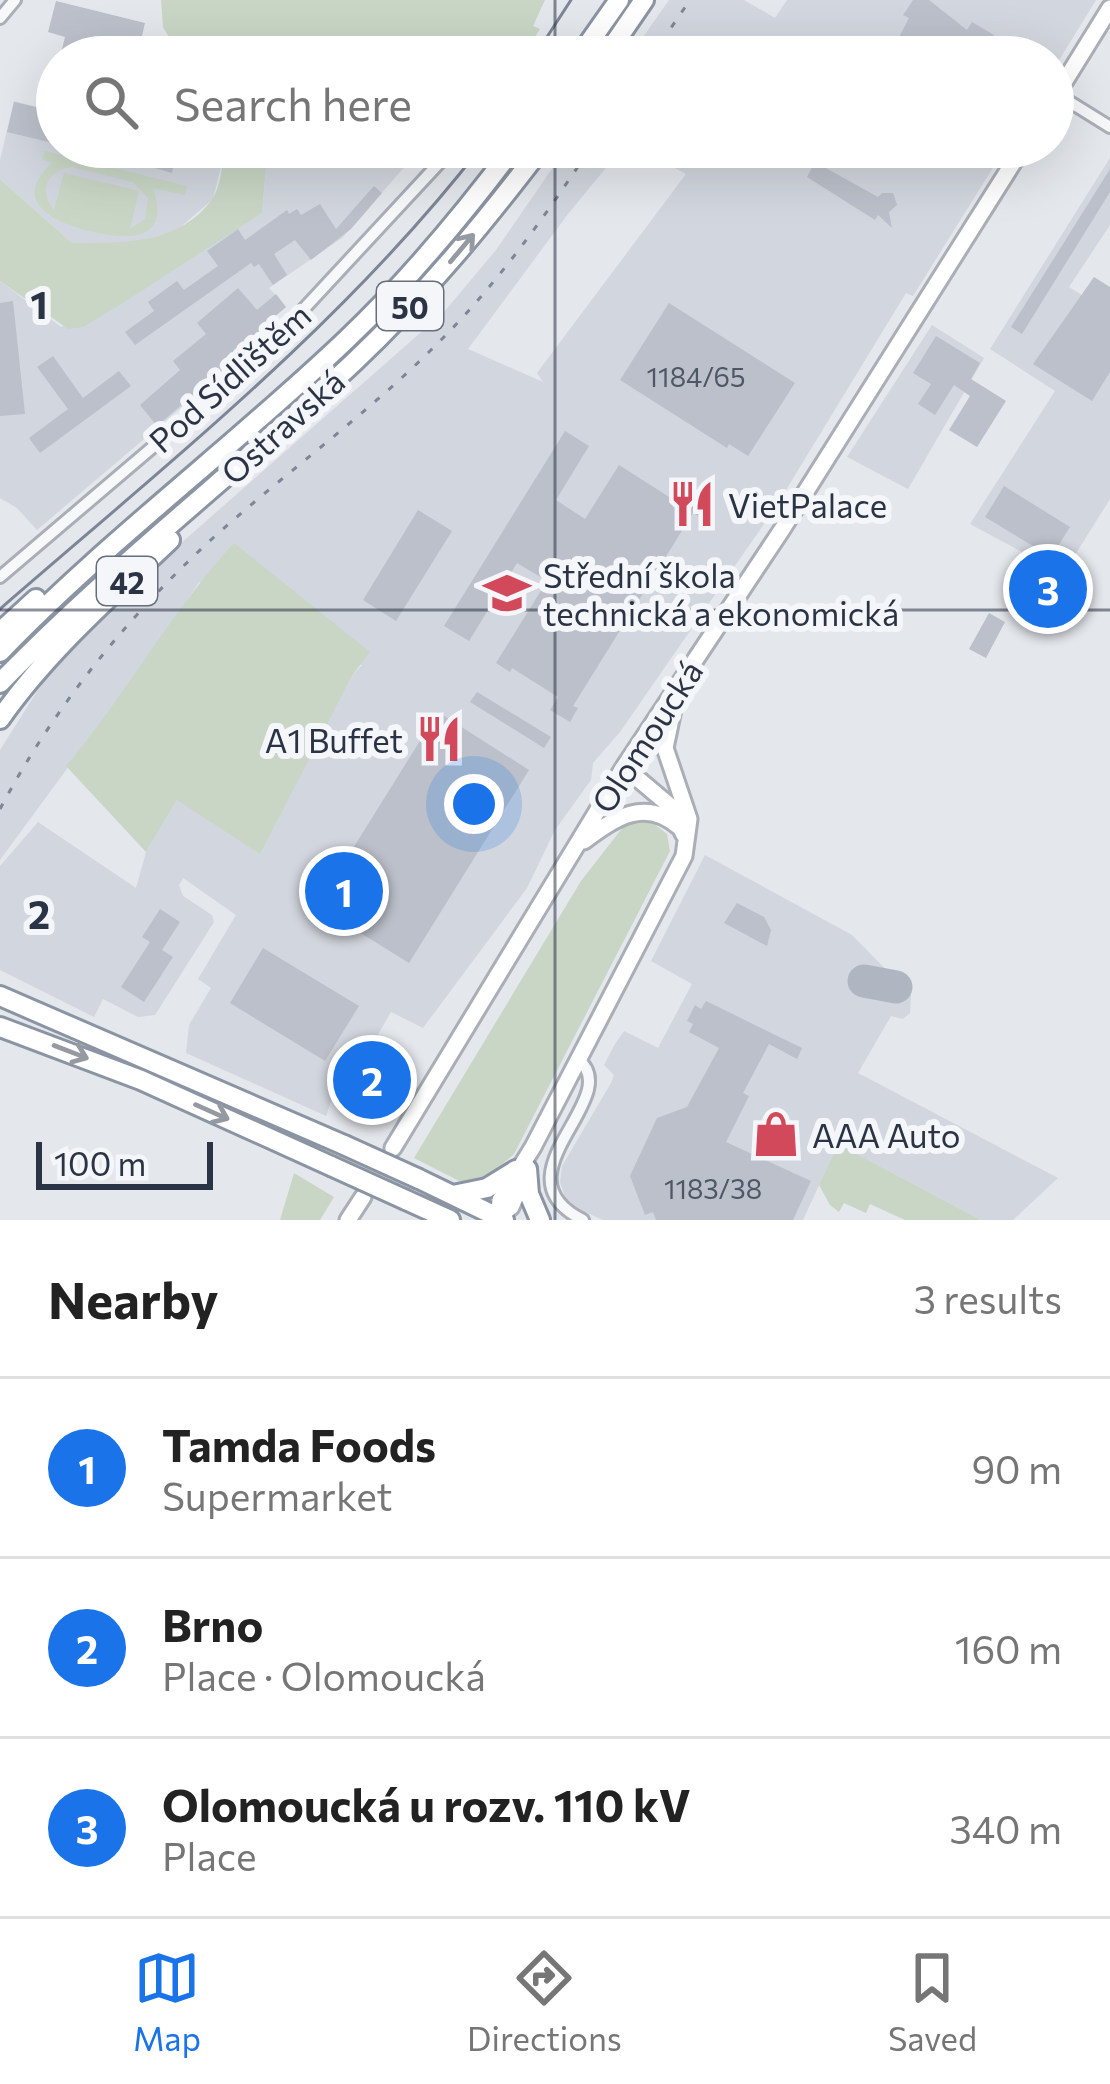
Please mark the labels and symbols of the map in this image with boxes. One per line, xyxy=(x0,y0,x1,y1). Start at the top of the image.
one-way arrow xyxy=(448,233,475,264)
text: 1 xyxy=(30,279,48,327)
road number: 50 xyxy=(377,282,443,330)
street label: Pod Sídlištěm xyxy=(140,294,318,460)
street label: Ostravská xyxy=(212,360,352,492)
house number: 1184/65 xyxy=(647,360,745,393)
restaurant icon: VietPalace xyxy=(667,479,717,529)
place label: VietPalace xyxy=(728,484,887,525)
pin: 3 xyxy=(1009,544,1087,634)
place label: Střední škola technická a ekonomická xyxy=(543,554,899,633)
road number: 42 xyxy=(97,557,157,605)
school or university icon: Střední škola technická a ekonomická xyxy=(482,568,532,618)
street label: Olomoucká xyxy=(582,652,710,820)
restaurant icon: A1 Buffet xyxy=(414,714,464,764)
place label: A1 Buffet xyxy=(265,719,403,760)
your location xyxy=(444,774,504,834)
pin: 1 xyxy=(305,846,383,936)
text: 2 xyxy=(28,889,50,937)
pin: 2 xyxy=(333,1035,411,1125)
one-way arrow xyxy=(52,1042,89,1064)
one-way arrow xyxy=(193,1102,229,1124)
shop icon: AAA Auto xyxy=(751,1109,801,1159)
place label: AAA Auto xyxy=(812,1114,961,1155)
scale bar xyxy=(36,1136,213,1189)
house number: 1183/38 xyxy=(664,1172,762,1205)

